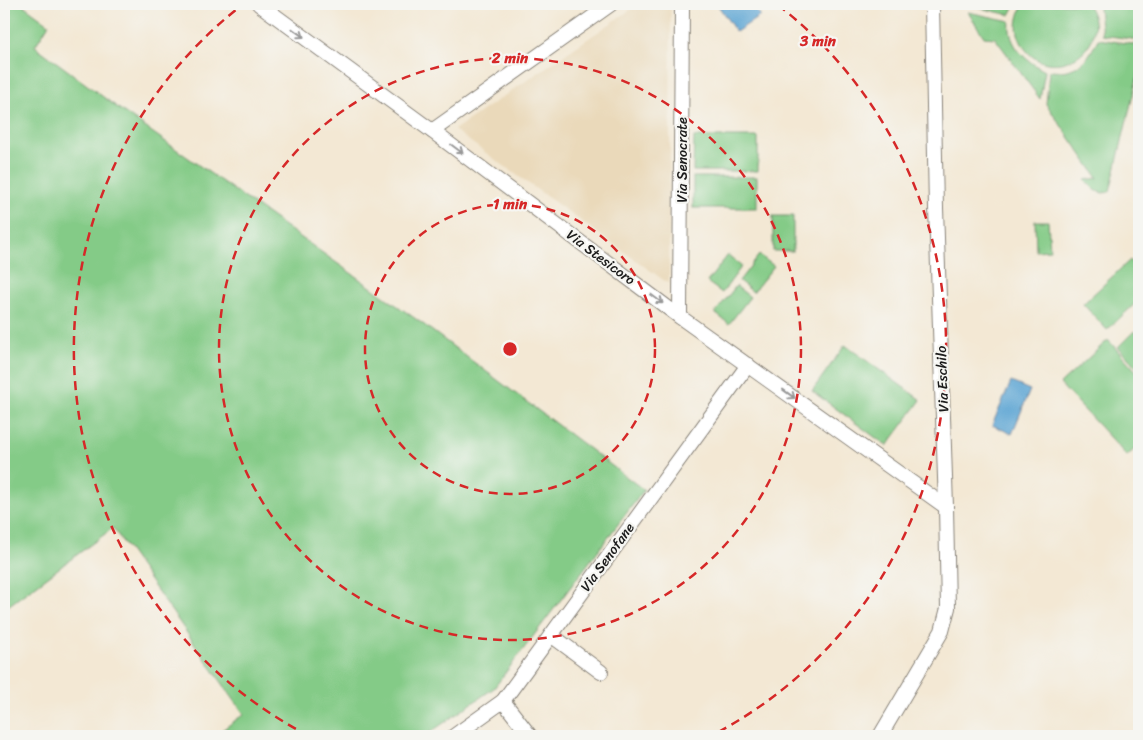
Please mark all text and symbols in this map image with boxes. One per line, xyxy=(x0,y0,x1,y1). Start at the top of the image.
one-way arrow xyxy=(291,27,304,38)
text: 3 min xyxy=(799,28,837,54)
text: 2 min xyxy=(491,45,529,71)
street label: Via Senocrate xyxy=(670,117,695,203)
one-way arrow xyxy=(450,144,463,155)
text: 1 min xyxy=(493,191,528,217)
street label: Via Stesicoro xyxy=(561,223,641,292)
one-way arrow xyxy=(650,294,663,305)
centre of rings xyxy=(501,340,519,358)
street label: Via Eschilo xyxy=(929,345,956,413)
one-way arrow xyxy=(782,389,795,400)
street label: Via Senofane xyxy=(574,517,641,597)

